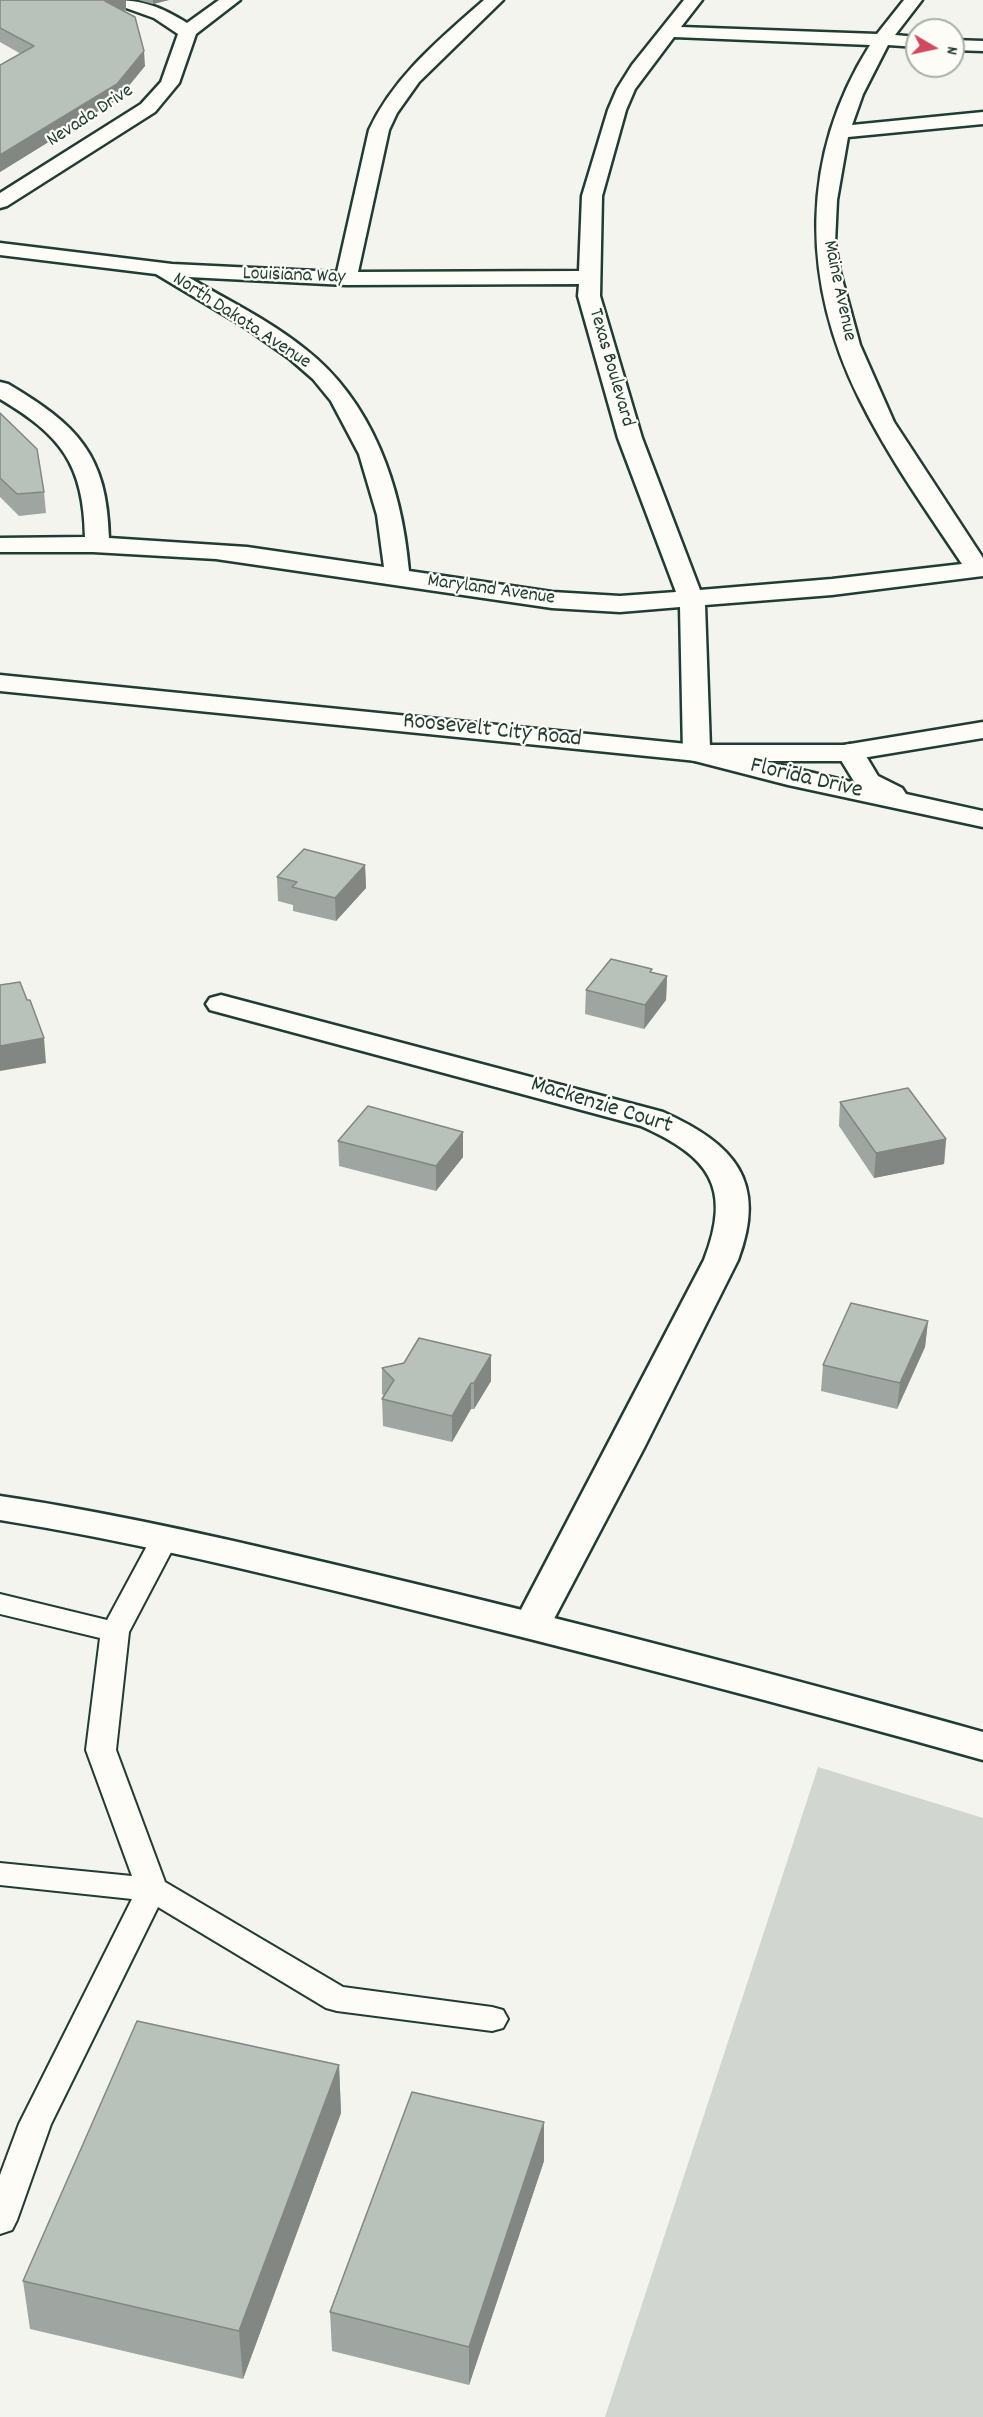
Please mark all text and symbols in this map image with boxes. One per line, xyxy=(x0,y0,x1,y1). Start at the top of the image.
north arrow xyxy=(905,18,965,78)
text: N xyxy=(939,45,963,56)
street label: Nevada Drive xyxy=(43,80,139,154)
street label: Maine Avenue xyxy=(816,239,860,343)
street label: Louisiana Way xyxy=(242,263,346,291)
street label: North Dakota Avenue xyxy=(167,268,315,376)
street label: Texas Boulevard xyxy=(582,306,638,430)
street label: Maryland Avenue xyxy=(426,570,556,612)
street label: Roosevelt City Road xyxy=(401,708,583,756)
street label: Florida Drive xyxy=(747,753,865,807)
street label: Mackenzie Court xyxy=(527,1072,675,1142)

